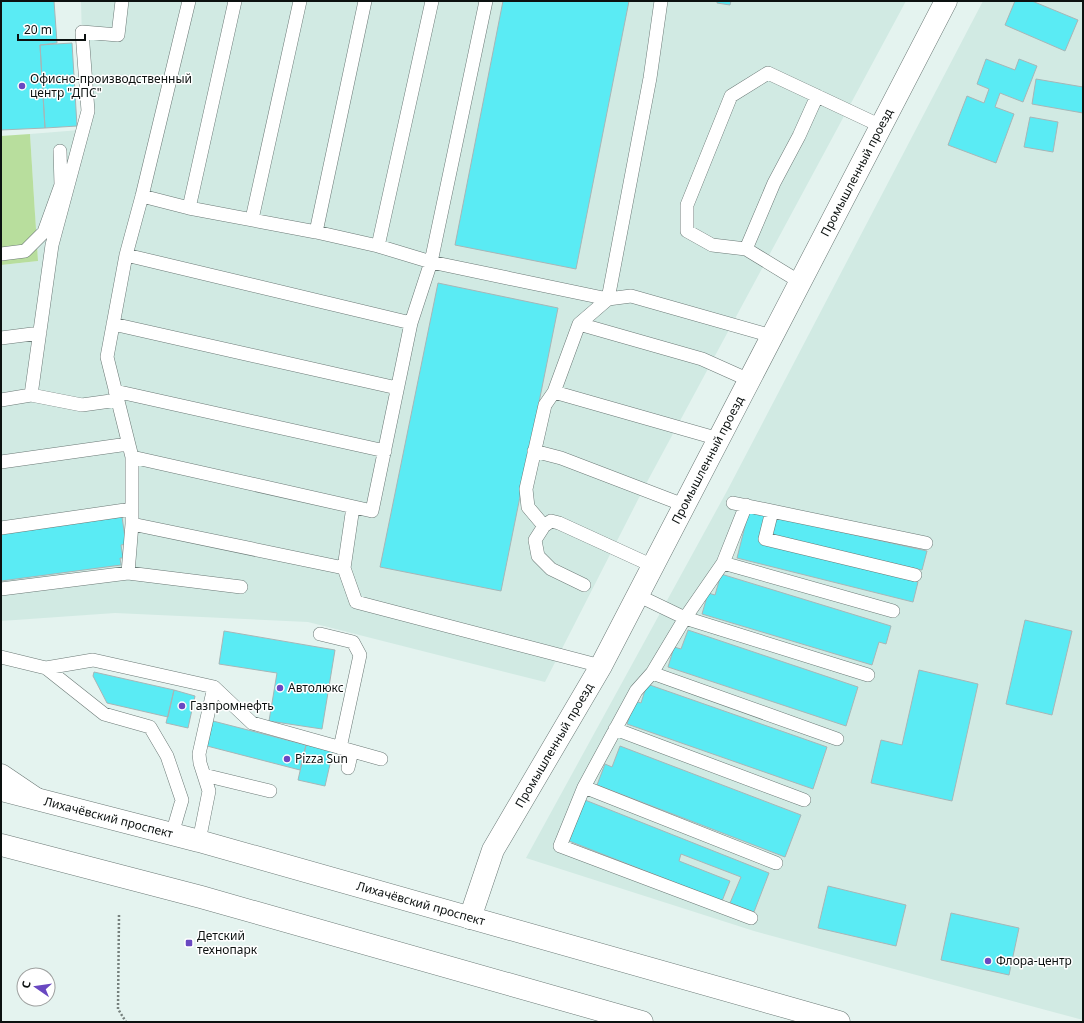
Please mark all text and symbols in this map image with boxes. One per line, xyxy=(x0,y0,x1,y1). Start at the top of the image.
scale bar xyxy=(18,16,85,42)
text: 20 m xyxy=(24,21,52,38)
place label: Офисно-производственный центр "ДПС" xyxy=(30,70,192,101)
marker: Офисно-производственный центр "ДПС" xyxy=(17,81,27,91)
street label: Промышленный проезд xyxy=(816,105,897,239)
street label: Промышленный проезд xyxy=(667,392,748,527)
place label: Автолюкс xyxy=(288,679,344,696)
street label: Промышленный проезд xyxy=(511,679,598,811)
marker: Автолюкс xyxy=(275,683,285,693)
place label: Газпромнефть xyxy=(190,697,274,714)
marker: Газпромнефть xyxy=(177,701,187,711)
place label: Pizza Sun xyxy=(295,750,348,767)
marker: Pizza Sun xyxy=(282,754,292,764)
street label: Лихачёвский проспект xyxy=(42,792,175,842)
street label: Лихачёвский проспект xyxy=(355,877,488,930)
place label: Детский технопарк xyxy=(197,927,258,958)
marker: Детский технопарк xyxy=(184,938,194,948)
place label: Флора-центр xyxy=(996,952,1072,969)
marker: Флора-центр xyxy=(983,956,993,966)
north arrow xyxy=(16,967,56,1007)
text: С xyxy=(18,979,34,990)

